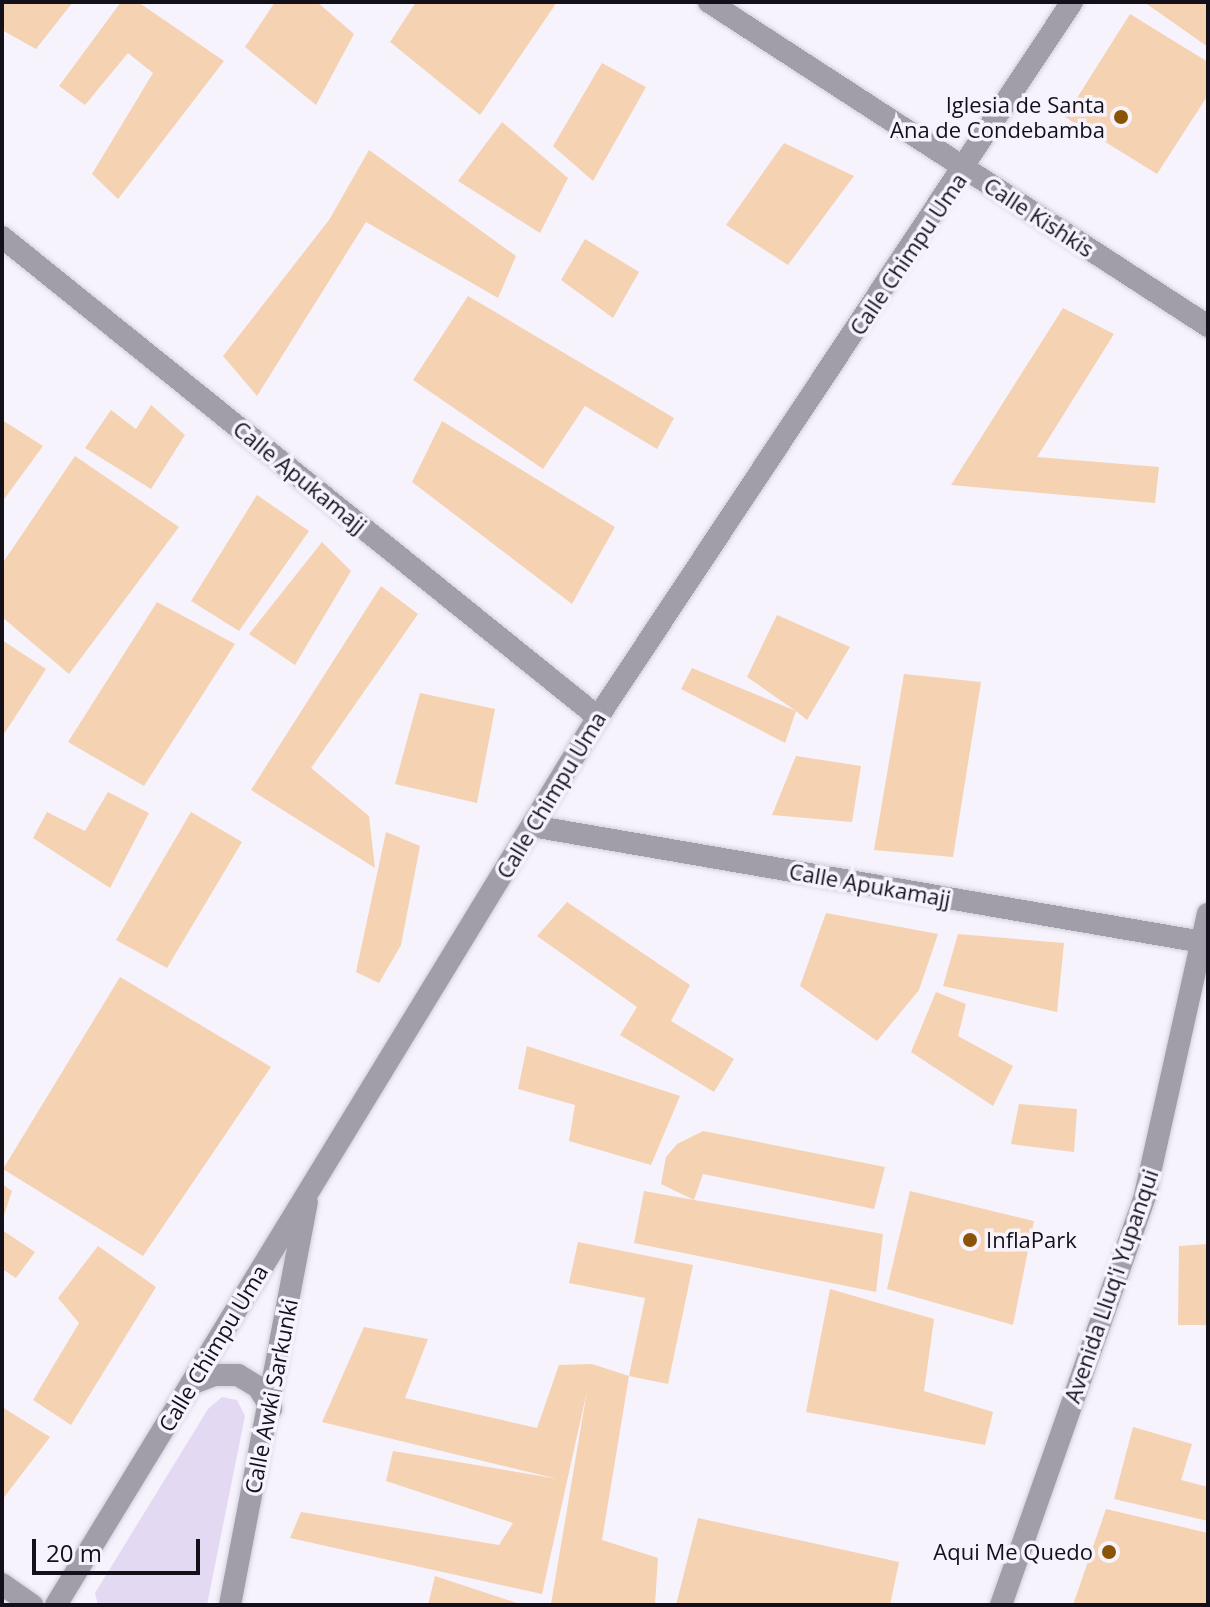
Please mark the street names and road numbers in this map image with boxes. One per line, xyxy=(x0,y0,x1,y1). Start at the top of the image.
street label: Calle Chimpu Uma xyxy=(844,168,972,340)
street label: Calle Kishkis xyxy=(979,172,1099,262)
street label: Calle Apukamajj xyxy=(228,415,372,539)
street label: Calle Chimpu Uma xyxy=(491,707,611,883)
street label: Calle Apukamajj xyxy=(787,858,953,912)
street label: Avenida Lluq'i Yupanqui xyxy=(1059,1166,1163,1406)
street label: Calle Chimpu Uma xyxy=(153,1260,273,1436)
street label: Calle Awki Sarkunki xyxy=(239,1296,303,1496)

